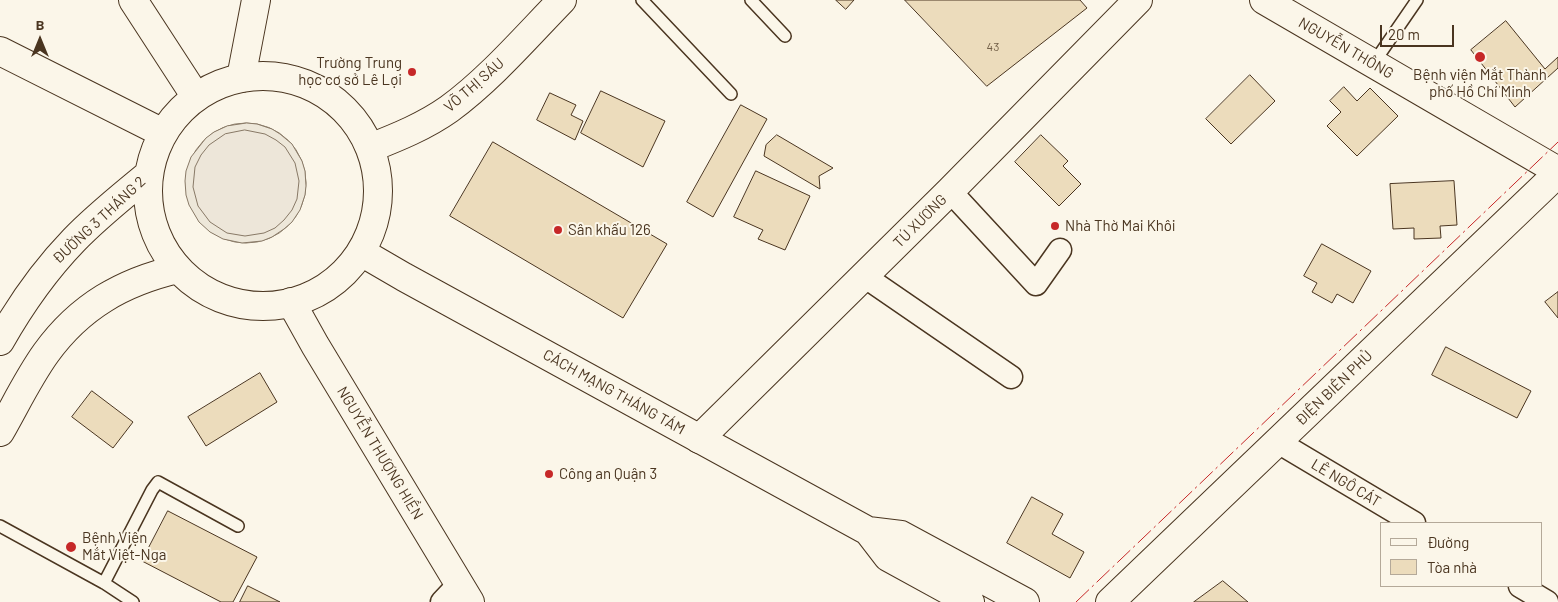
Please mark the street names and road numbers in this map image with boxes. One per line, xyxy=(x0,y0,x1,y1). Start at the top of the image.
street label: NGUYỄN THÔNG xyxy=(1295,14,1397,82)
street label: VÕ THỊ SÁU xyxy=(440,54,508,116)
street label: ĐƯỜNG 3 THÁNG 2 xyxy=(49,172,149,268)
street label: TÚ XƯƠNG xyxy=(890,191,950,251)
street label: CÁCH MẠNG THÁNG TÁM xyxy=(540,345,688,439)
street label: ĐIỆN BIÊN PHỦ xyxy=(1292,347,1376,429)
street label: NGUYỄN THƯỢNG HIỀN xyxy=(333,383,427,523)
street label: LÊ NGÔ CÁT xyxy=(1308,455,1384,511)

